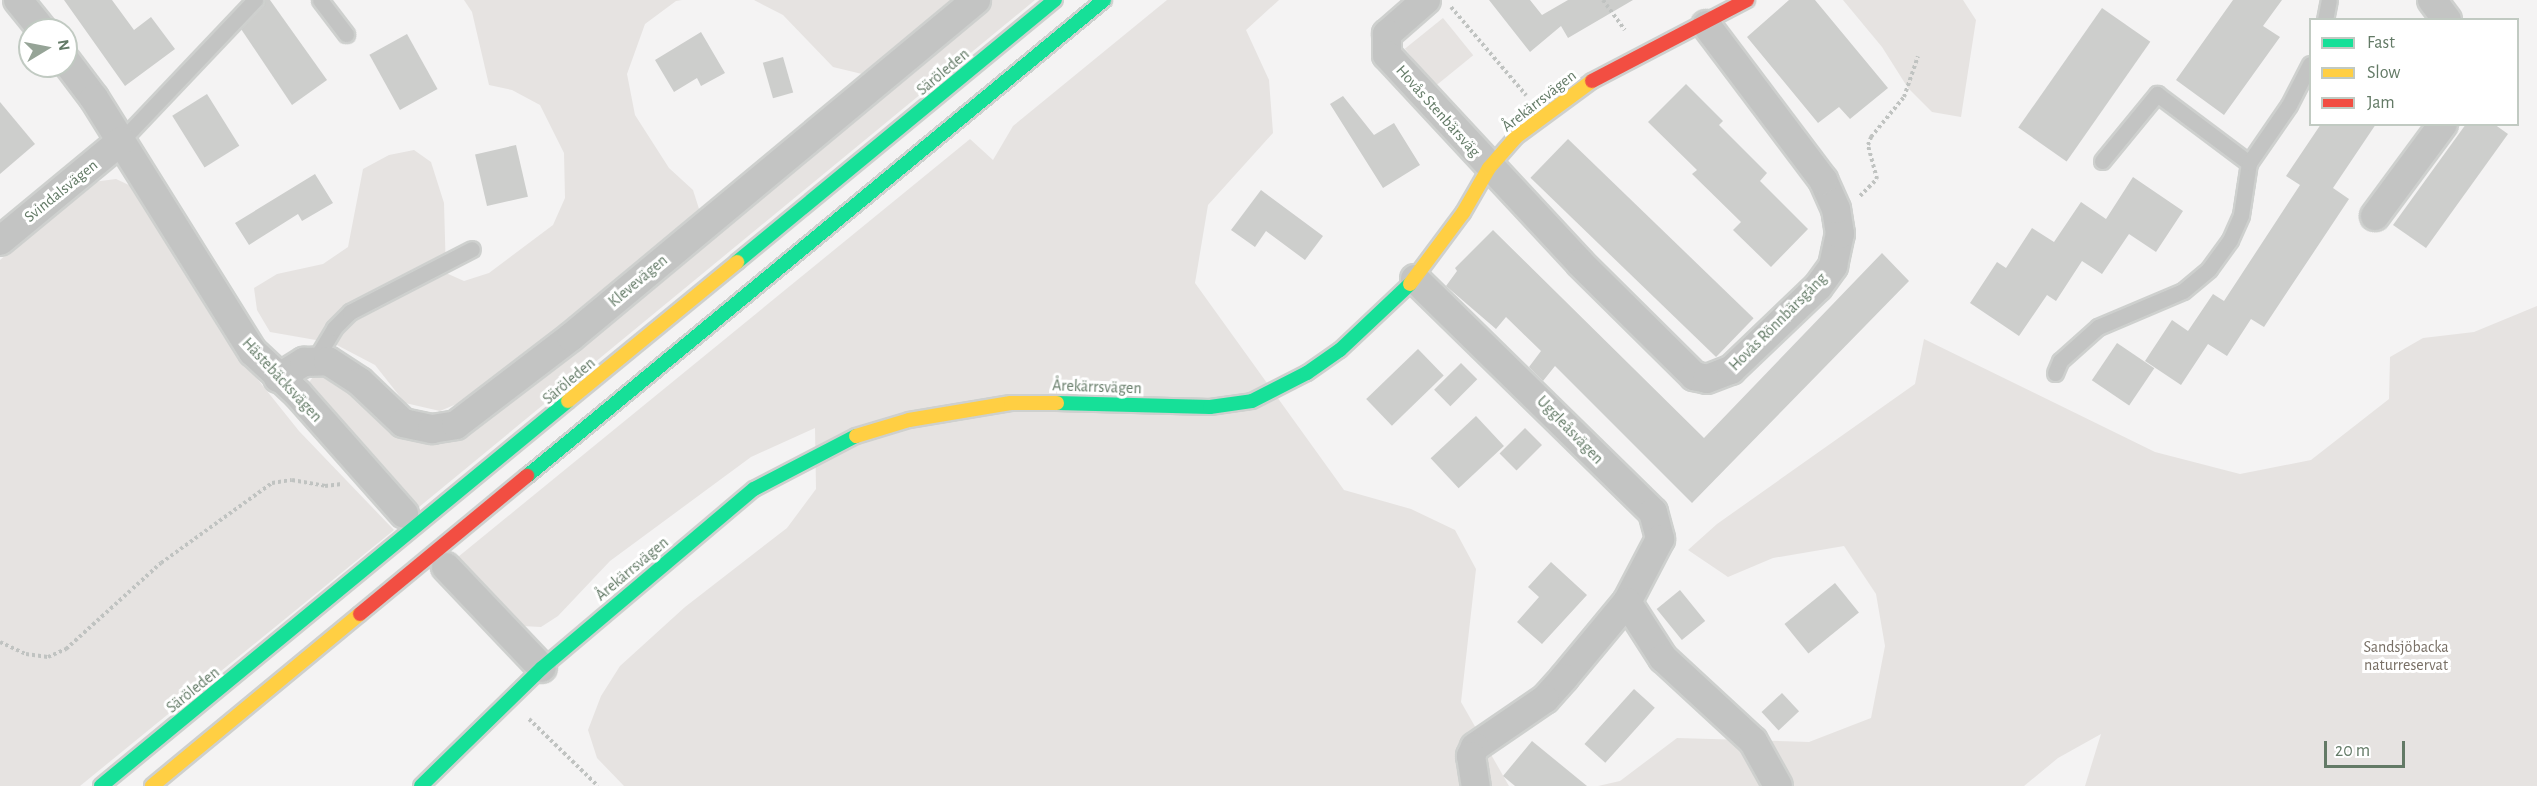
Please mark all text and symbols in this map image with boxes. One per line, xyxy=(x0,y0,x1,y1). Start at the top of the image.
north arrow xyxy=(18,18,78,78)
legend xyxy=(2309,18,2519,126)
text: Fast xyxy=(2367,34,2395,52)
text: N xyxy=(55,38,73,52)
street label: Säröleden xyxy=(913,44,973,100)
street label: Hovås Stenbärsväg xyxy=(1392,61,1484,161)
text: Slow xyxy=(2367,64,2400,82)
street label: Årekärrsvägen xyxy=(1498,66,1580,136)
text: Jam xyxy=(2367,94,2395,112)
street label: Svindalsvägen xyxy=(20,156,102,226)
street label: Klevevägen xyxy=(605,251,671,311)
street label: Hovås Rönnbärsgång xyxy=(1725,269,1831,375)
street label: Hästebäcksvägen xyxy=(238,334,326,426)
street label: Säröleden xyxy=(539,353,599,409)
street label: Årekärrsvägen xyxy=(1052,376,1142,398)
street label: Uggleåsvägen xyxy=(1533,392,1607,468)
street label: Årekärrsvägen xyxy=(592,533,672,605)
park label: Sandsjöbacka naturreservat xyxy=(2363,637,2449,675)
street label: Säröleden xyxy=(163,663,223,717)
scale bar xyxy=(2327,729,2408,767)
text: 20 m xyxy=(2335,742,2370,760)

